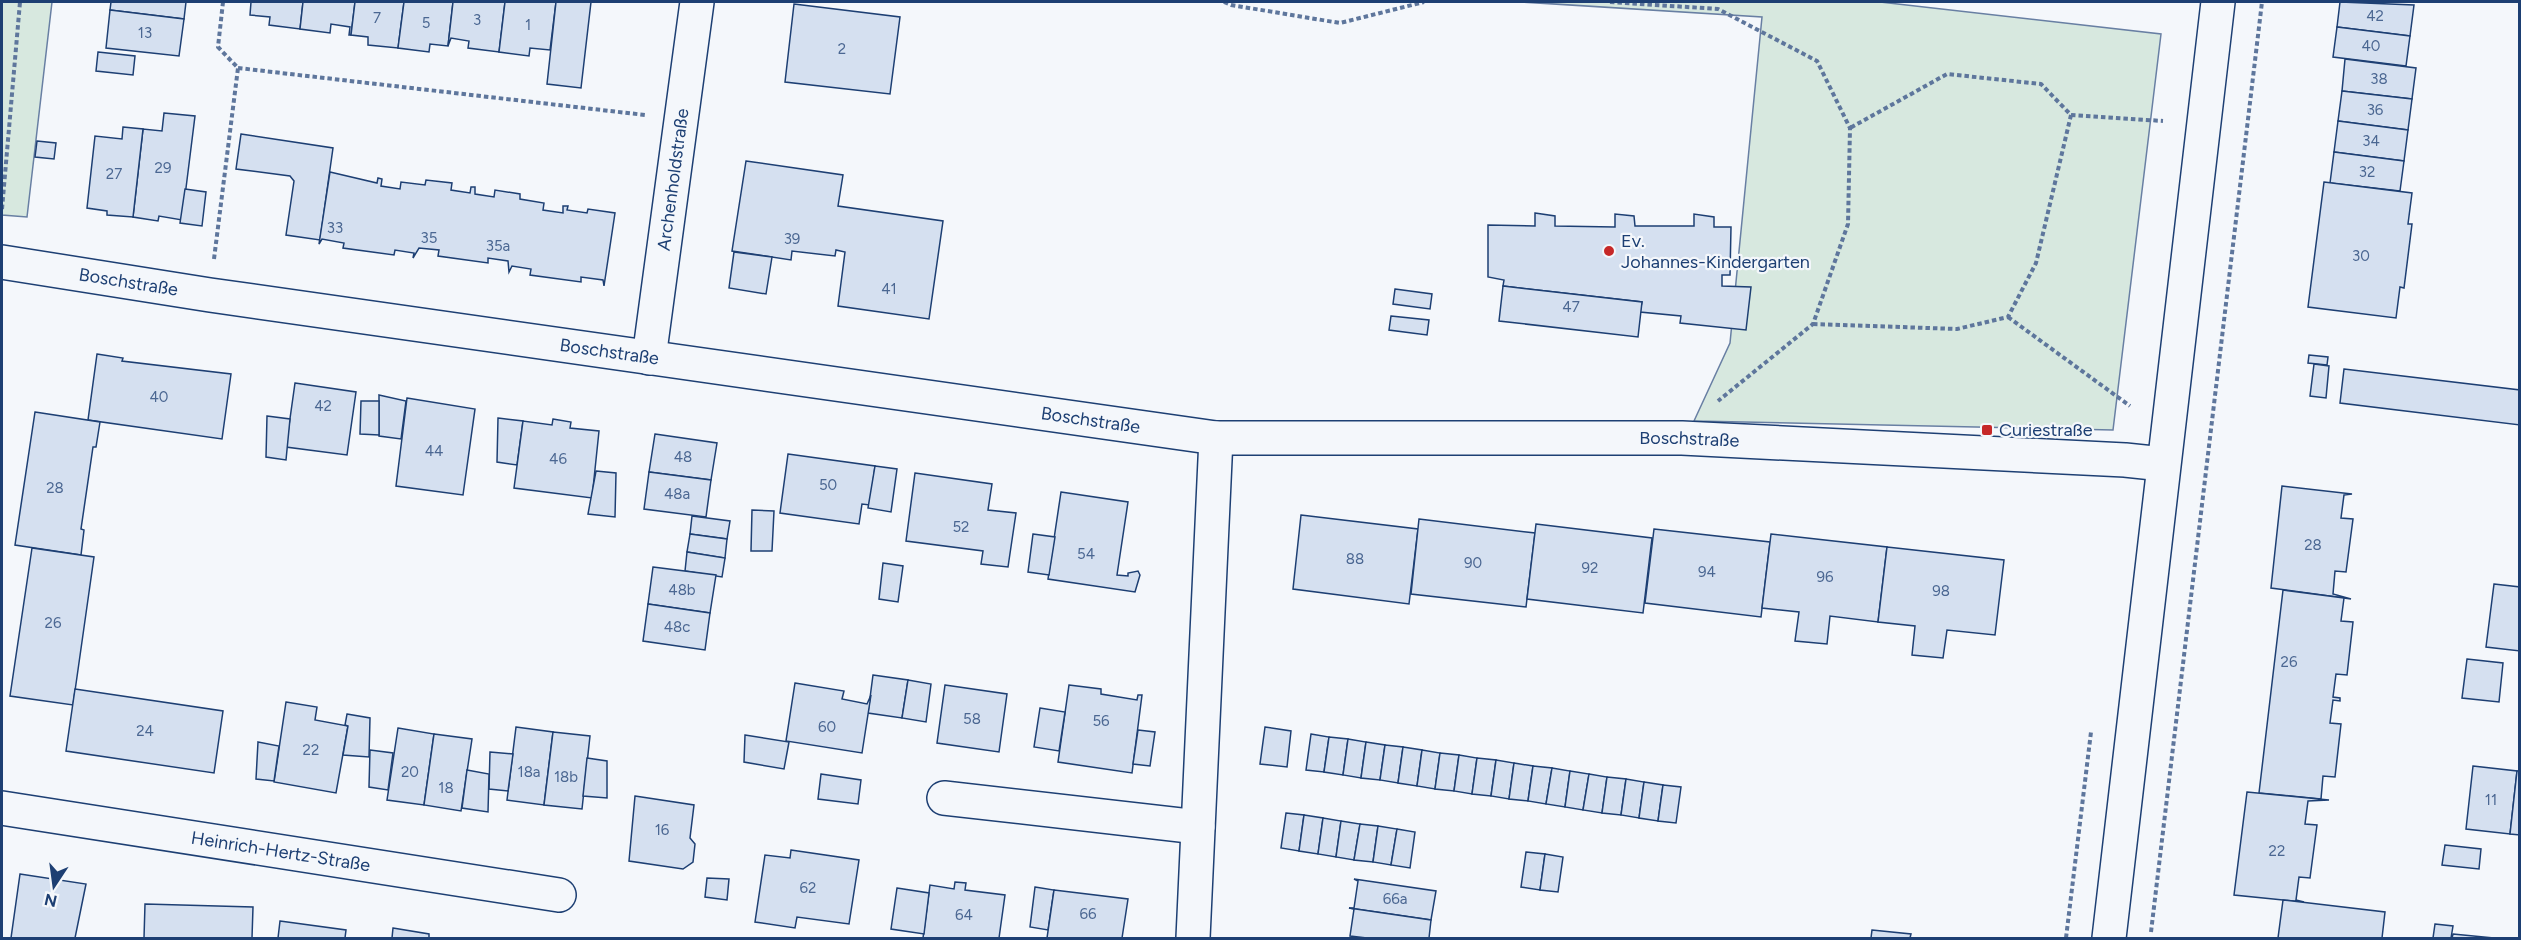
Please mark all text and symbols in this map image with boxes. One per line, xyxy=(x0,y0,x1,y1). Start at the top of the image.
house number: 42 xyxy=(2366,7,2384,25)
house number: 7 xyxy=(373,9,381,27)
house number: 3 xyxy=(473,11,481,29)
house number: 5 xyxy=(422,14,430,32)
house number: 1 xyxy=(525,16,531,34)
house number: 13 xyxy=(138,24,152,42)
house number: 40 xyxy=(2362,37,2380,55)
house number: 2 xyxy=(838,40,846,58)
house number: 38 xyxy=(2370,70,2388,88)
house number: 36 xyxy=(2367,101,2384,119)
street label: Archenholdstraße xyxy=(653,107,694,252)
house number: 34 xyxy=(2362,132,2380,150)
house number: 29 xyxy=(155,159,171,177)
house number: 32 xyxy=(2359,163,2375,181)
house number: 27 xyxy=(106,165,122,183)
house number: 33 xyxy=(327,219,343,237)
house number: 35 xyxy=(421,229,437,247)
house number: 39 xyxy=(784,230,800,248)
place label: Ev. Johannes-Kindergarten xyxy=(1621,230,1810,273)
house number: 35a xyxy=(486,237,510,255)
marker: Ev. Johannes-Kindergarten xyxy=(1602,244,1616,258)
house number: 30 xyxy=(2352,247,2370,265)
street label: Boschstraße xyxy=(77,263,180,301)
house number: 41 xyxy=(881,280,897,298)
house number: 47 xyxy=(1562,298,1580,316)
street label: Boschstraße xyxy=(558,334,661,370)
house number: 40 xyxy=(150,388,168,406)
house number: 42 xyxy=(314,397,332,415)
street label: Boschstraße xyxy=(1039,402,1142,438)
place label: Curiestraße xyxy=(1999,419,2093,441)
marker: Curiestraße xyxy=(1980,423,1994,437)
street label: Boschstraße xyxy=(1639,427,1740,452)
house number: 44 xyxy=(425,442,443,460)
house number: 48 xyxy=(674,448,692,466)
house number: 46 xyxy=(549,450,567,468)
house number: 50 xyxy=(819,476,837,494)
house number: 28 xyxy=(46,479,64,497)
house number: 48a xyxy=(664,485,690,503)
house number: 52 xyxy=(952,518,970,536)
house number: 28 xyxy=(2304,536,2322,554)
house number: 54 xyxy=(1077,545,1095,563)
house number: 88 xyxy=(1346,550,1364,568)
house number: 90 xyxy=(1464,554,1482,572)
house number: 92 xyxy=(1582,559,1598,577)
house number: 94 xyxy=(1698,563,1716,581)
house number: 96 xyxy=(1817,568,1834,586)
house number: 48b xyxy=(668,581,696,599)
house number: 98 xyxy=(1932,582,1950,600)
house number: 26 xyxy=(45,614,62,632)
house number: 48c xyxy=(664,618,690,636)
house number: 26 xyxy=(2281,653,2298,671)
house number: 58 xyxy=(963,710,981,728)
house number: 56 xyxy=(1092,712,1110,730)
house number: 60 xyxy=(818,718,836,736)
house number: 24 xyxy=(136,722,154,740)
house number: 22 xyxy=(303,741,319,759)
house number: 20 xyxy=(401,763,419,781)
house number: 18a xyxy=(517,763,541,781)
house number: 18b xyxy=(554,768,578,786)
house number: 18 xyxy=(438,779,454,797)
house number: 11 xyxy=(2485,791,2497,809)
house number: 16 xyxy=(655,821,670,839)
street label: Heinrich-Hertz-Straße xyxy=(190,827,372,876)
house number: 22 xyxy=(2269,842,2285,860)
north arrow xyxy=(24,856,84,916)
house number: 62 xyxy=(800,879,816,897)
text: N xyxy=(43,889,59,911)
house number: 66a xyxy=(1383,890,1407,908)
house number: 66 xyxy=(1080,905,1097,923)
house number: 64 xyxy=(955,906,973,924)

